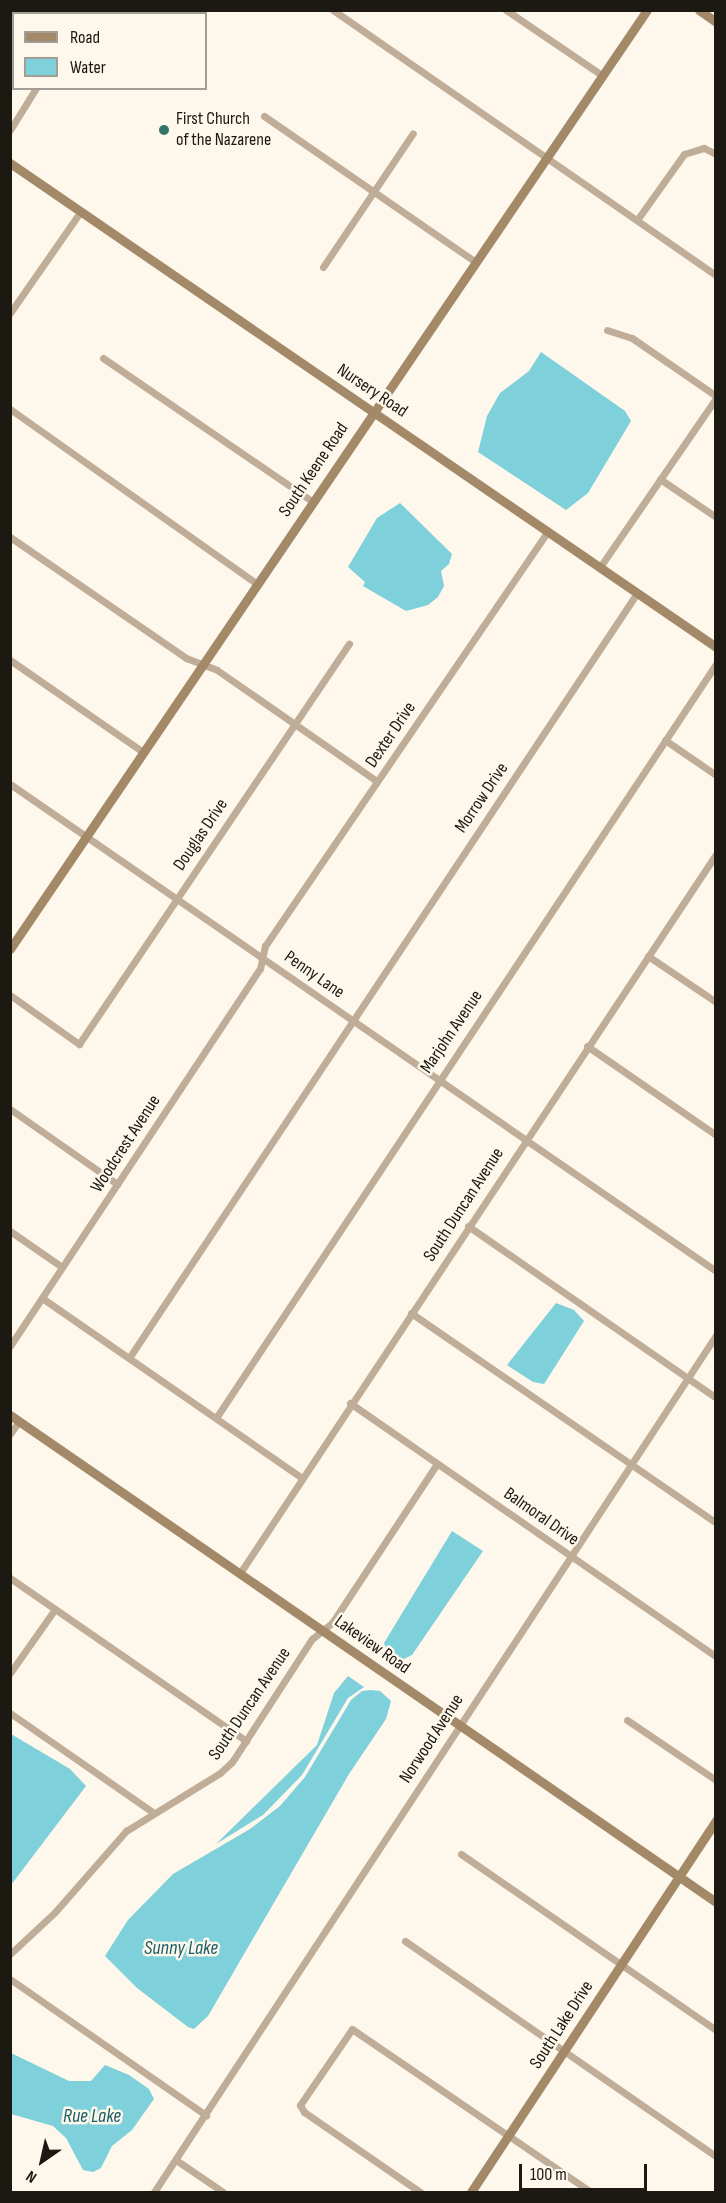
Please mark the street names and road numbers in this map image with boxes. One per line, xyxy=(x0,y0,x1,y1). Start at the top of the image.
street label: Nursery Road xyxy=(333,360,411,422)
street label: South Keene Road xyxy=(275,419,353,521)
street label: Dexter Drive xyxy=(361,698,421,772)
street label: Morrow Drive xyxy=(451,759,513,837)
street label: Douglas Drive xyxy=(169,795,233,875)
street label: Penny Lane xyxy=(280,947,348,1003)
street label: Marjohn Avenue xyxy=(416,986,488,1078)
street label: Woodcrest Avenue xyxy=(86,1091,166,1197)
street label: South Duncan Avenue xyxy=(419,1144,509,1266)
street label: Balmoral Drive xyxy=(499,1483,583,1551)
street label: Lakeview Road xyxy=(330,1611,414,1679)
street label: South Duncan Avenue xyxy=(204,1644,296,1764)
street label: Norwood Avenue xyxy=(395,1691,469,1787)
street label: South Lake Drive xyxy=(526,1977,598,2073)

